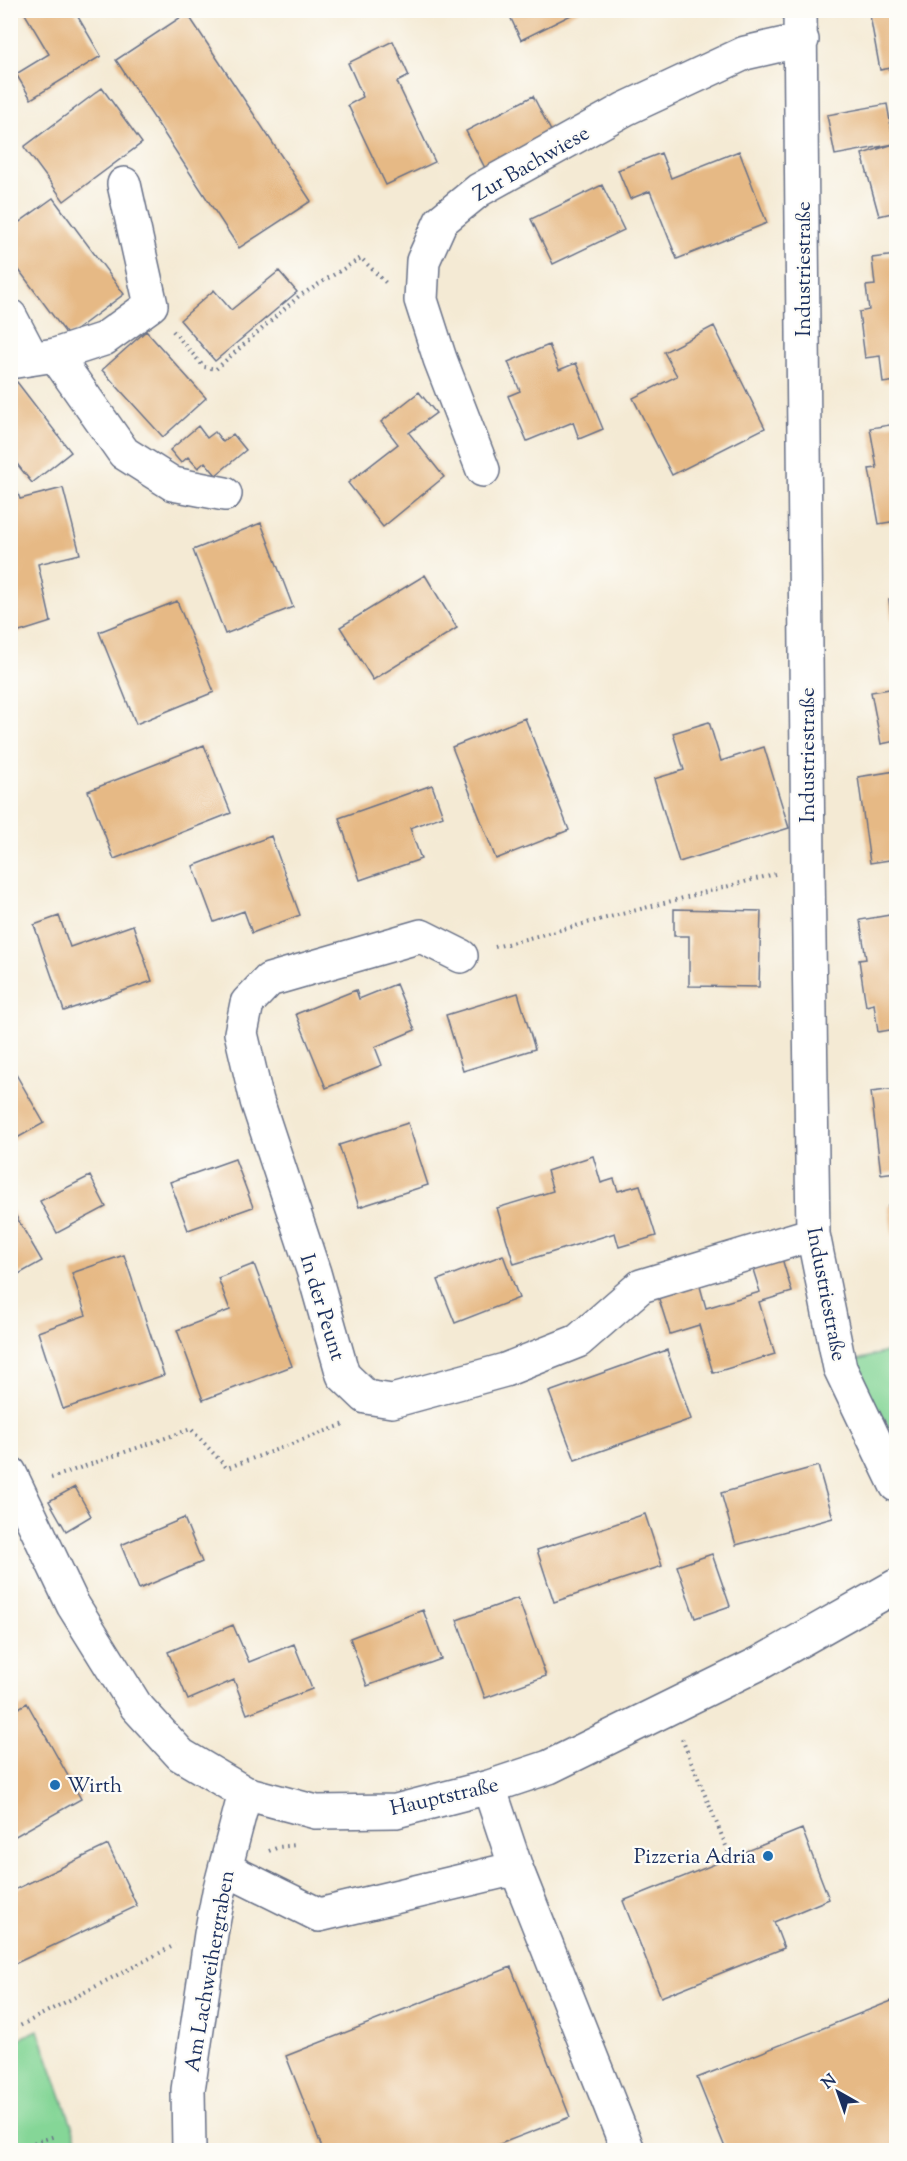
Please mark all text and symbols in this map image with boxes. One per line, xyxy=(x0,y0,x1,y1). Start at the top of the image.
street label: Zur Bachwiese xyxy=(468,119,596,210)
street label: Industriestraße xyxy=(790,201,820,337)
street label: Industriestraße xyxy=(794,687,824,823)
street label: Industriestraße xyxy=(797,1225,853,1364)
street label: In der Peunt xyxy=(291,1251,351,1364)
street label: Hauptstraße xyxy=(387,1771,502,1825)
place label: Wirth xyxy=(67,1772,122,1802)
marker: Wirth xyxy=(48,1778,62,1792)
place label: Pizzeria Adria xyxy=(634,1843,756,1873)
marker: Pizzeria Adria xyxy=(761,1849,775,1863)
street label: Am Lachweihergraben xyxy=(178,1868,243,2075)
north arrow xyxy=(808,2062,868,2122)
text: N xyxy=(818,2069,842,2095)

